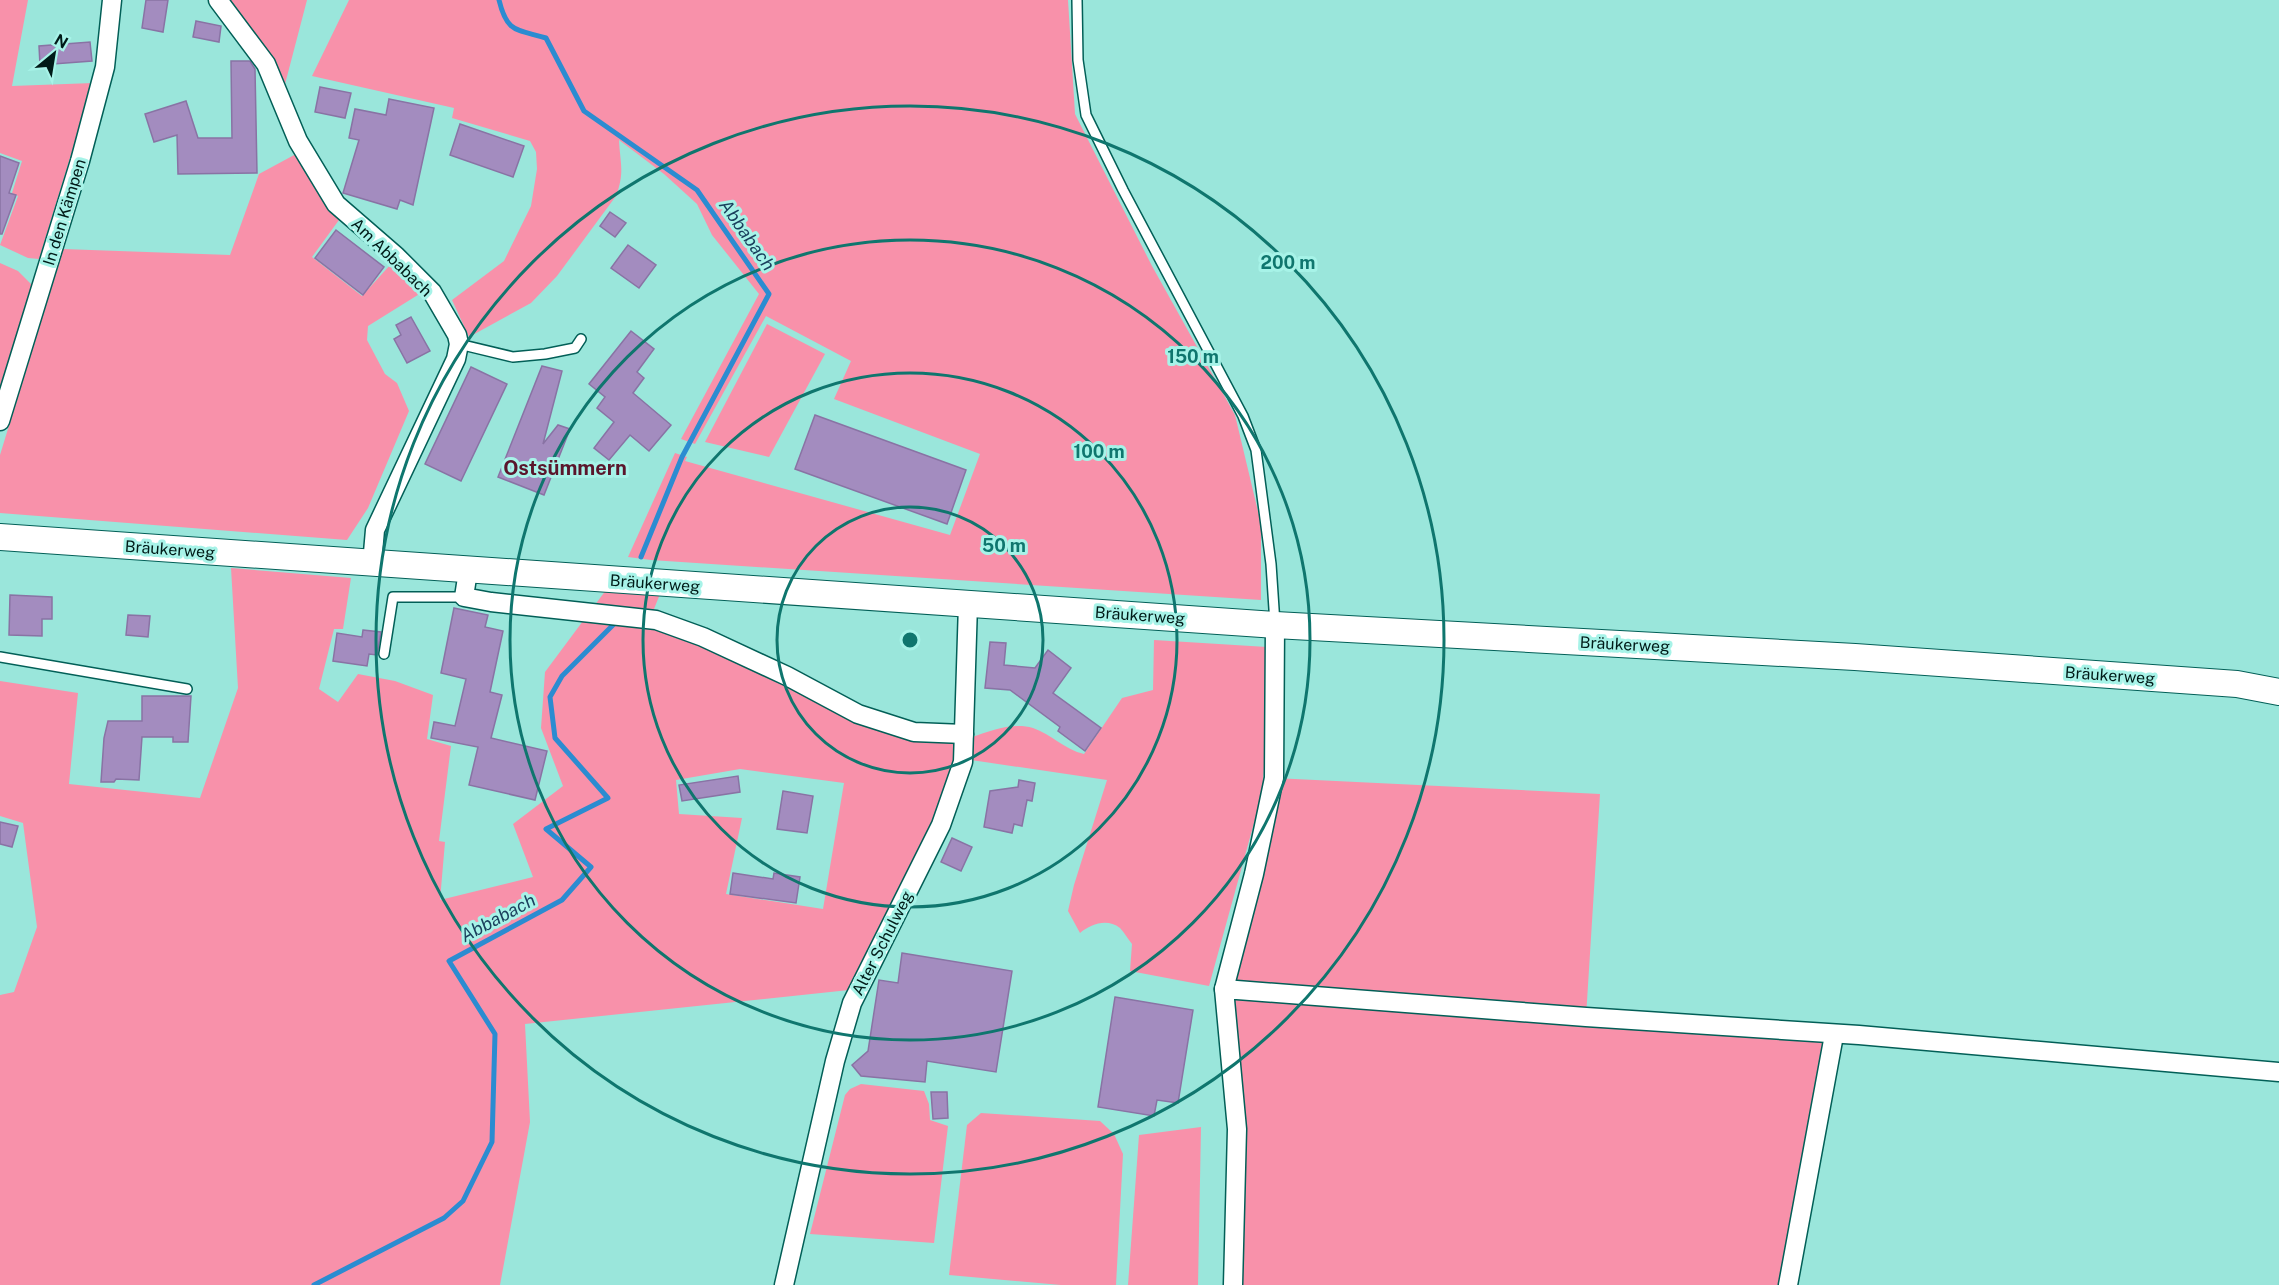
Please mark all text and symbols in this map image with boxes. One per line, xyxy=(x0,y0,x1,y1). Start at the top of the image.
north arrow xyxy=(24,24,84,84)
text: N xyxy=(51,30,71,53)
street label: In den Kämpen xyxy=(39,157,90,268)
water label: Abbabach xyxy=(715,195,780,274)
street label: Am Abbabach xyxy=(348,214,436,300)
text: 200 m xyxy=(1261,252,1315,273)
text: 150 m xyxy=(1167,346,1219,367)
text: 100 m xyxy=(1073,441,1125,462)
district label: Ostsümmern xyxy=(503,456,627,480)
text: 50 m xyxy=(982,535,1026,556)
street label: Bräukerweg xyxy=(124,537,216,562)
street label: Bräukerweg xyxy=(609,571,701,596)
street label: Bräukerweg xyxy=(1094,603,1186,628)
centre of rings xyxy=(900,630,920,650)
street label: Bräukerweg xyxy=(1579,633,1671,656)
street label: Bräukerweg xyxy=(2064,663,2156,688)
street label: Alter Schulweg xyxy=(848,888,917,999)
water label: Abbabach xyxy=(457,889,539,946)

